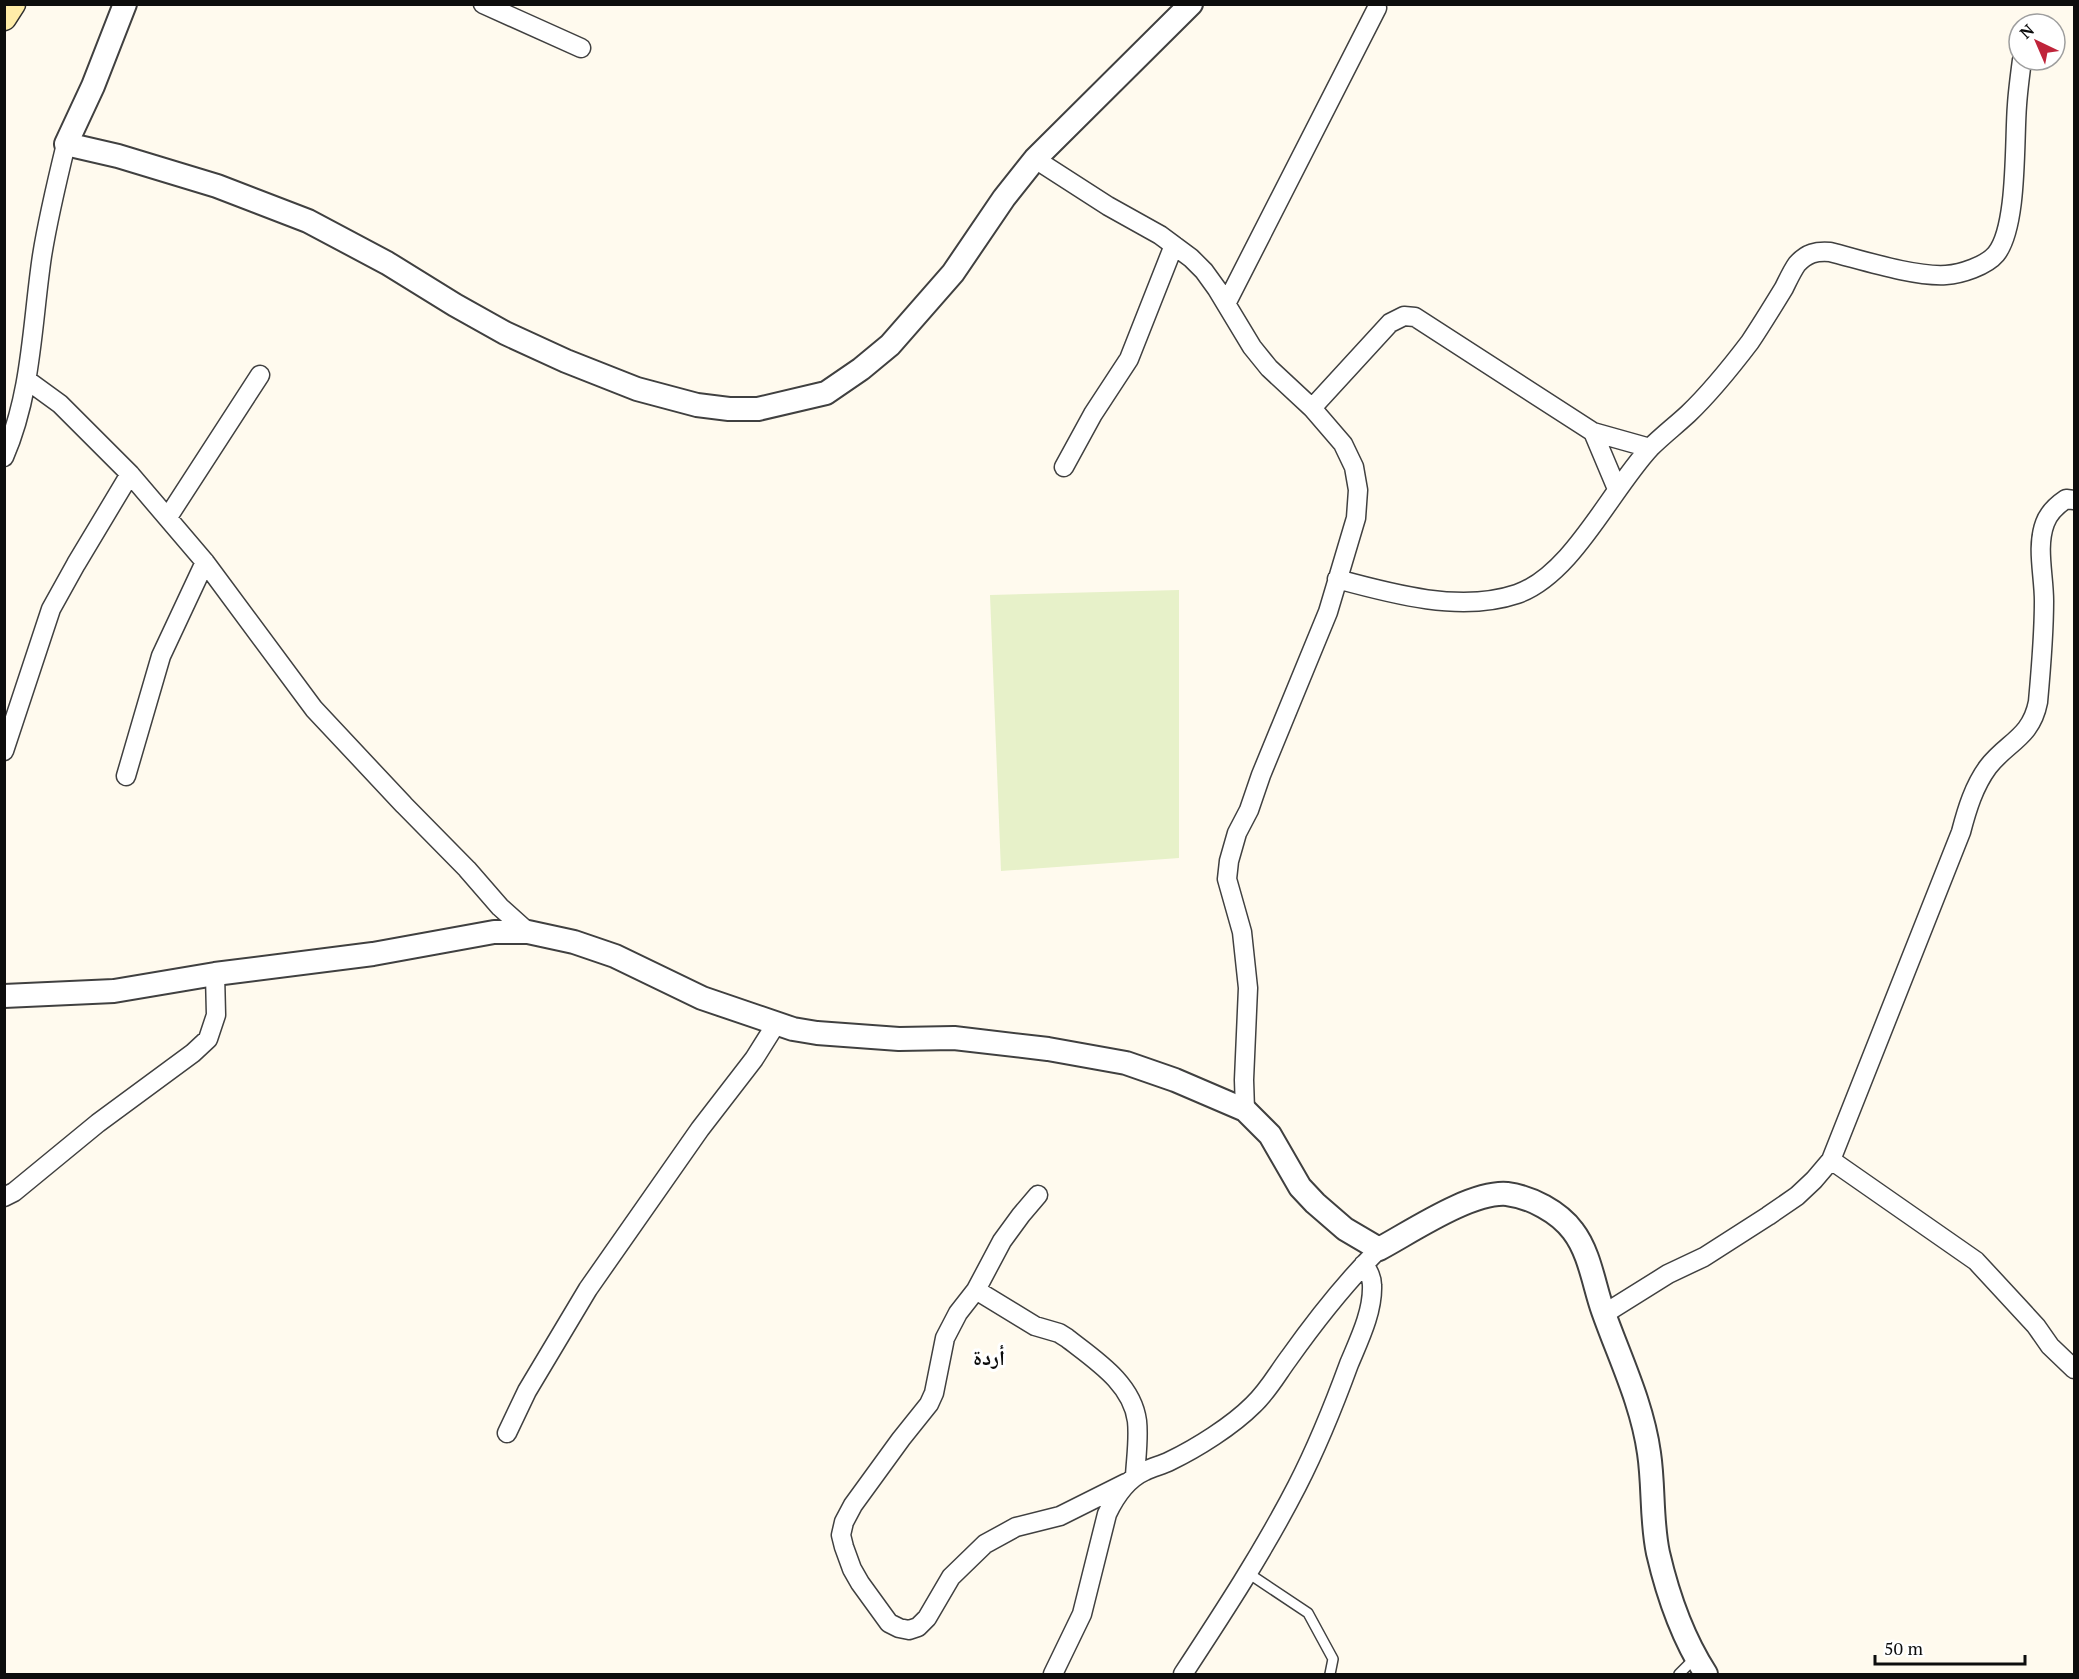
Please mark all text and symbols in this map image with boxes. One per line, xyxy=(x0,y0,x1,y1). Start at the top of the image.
north arrow xyxy=(2007,12,2067,72)
text: N xyxy=(2015,19,2039,43)
district label: أردة xyxy=(973,1343,1005,1371)
scale bar xyxy=(1875,1628,2025,1666)
text: 50 m xyxy=(1884,1636,1924,1660)

